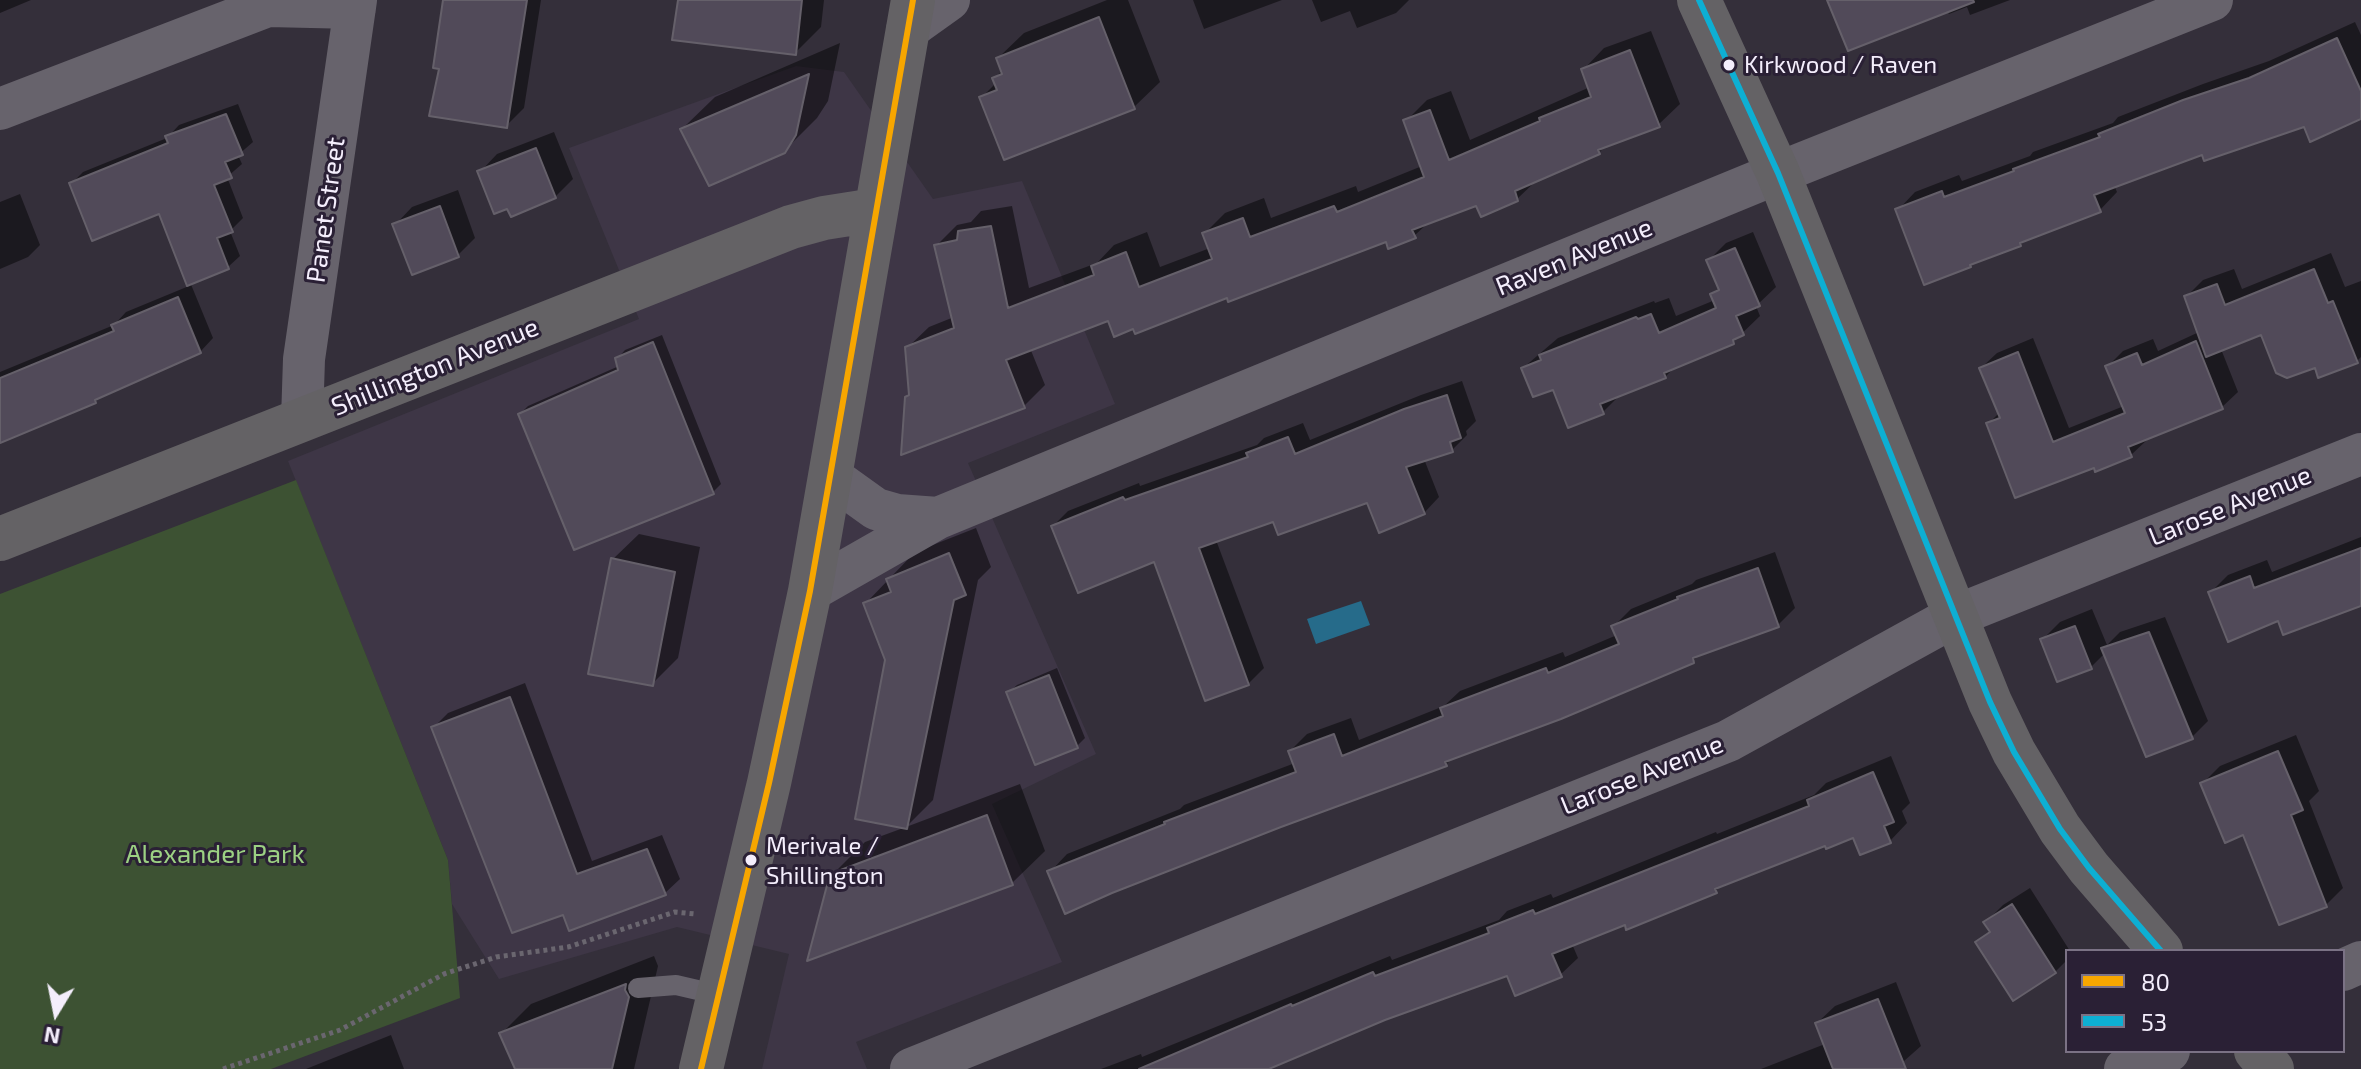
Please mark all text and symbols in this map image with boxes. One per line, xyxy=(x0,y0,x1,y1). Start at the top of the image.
place label: Kirkwood / Raven xyxy=(1744,51,1937,79)
marker: Kirkwood / Raven xyxy=(1721,57,1737,73)
street label: Panet Street xyxy=(300,135,352,285)
street label: Raven Avenue xyxy=(1491,211,1657,303)
street label: Shillington Avenue xyxy=(327,311,543,423)
street label: Larose Avenue xyxy=(2144,459,2316,553)
street label: Larose Avenue xyxy=(1556,728,1728,822)
place label: Merivale / Shillington xyxy=(766,832,884,888)
park label: Alexander Park xyxy=(125,838,305,870)
marker: Merivale / Shillington xyxy=(743,852,759,868)
legend xyxy=(2065,949,2345,1053)
text: 80 xyxy=(2141,967,2170,996)
north arrow xyxy=(16,973,96,1053)
text: 53 xyxy=(2141,1007,2167,1036)
text: N xyxy=(42,1022,62,1051)

